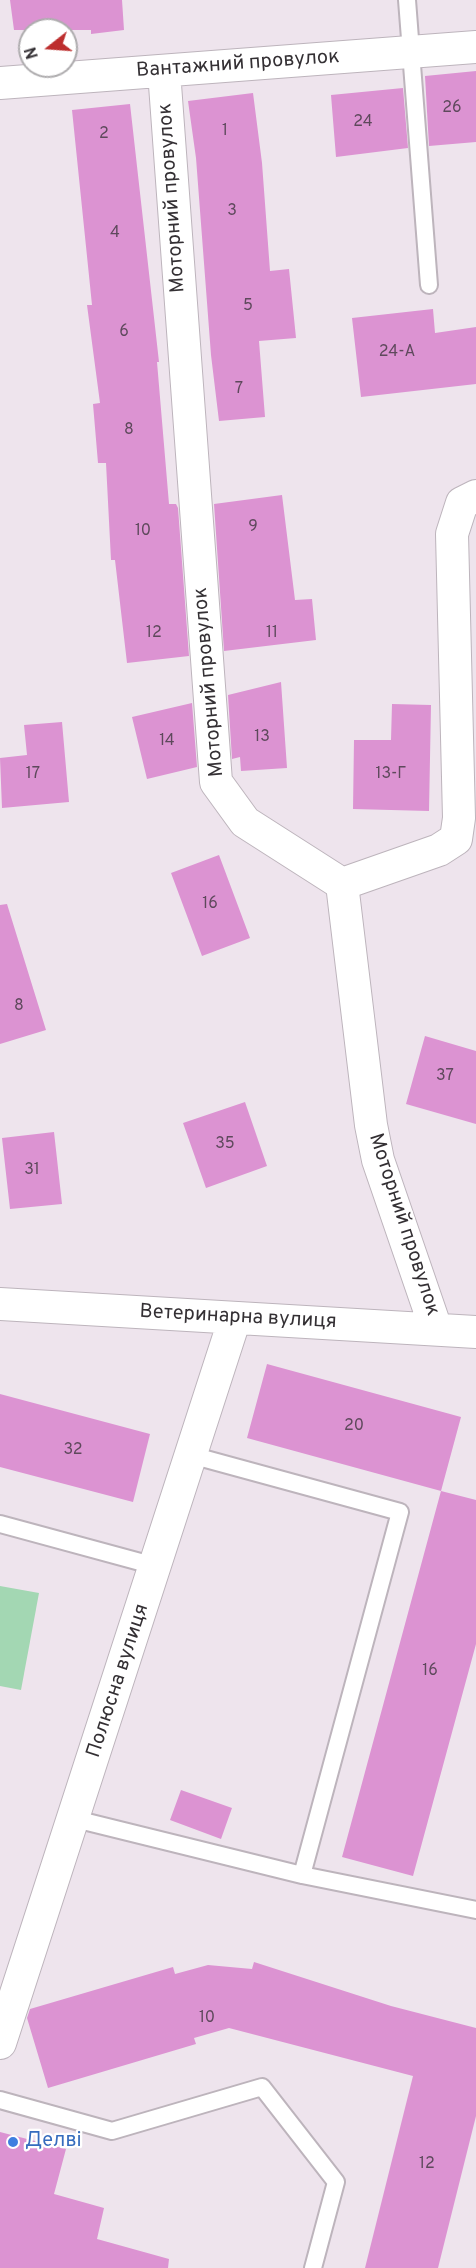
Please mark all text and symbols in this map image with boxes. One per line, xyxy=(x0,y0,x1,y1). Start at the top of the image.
north arrow xyxy=(18,18,78,78)
text: N xyxy=(21,44,44,61)
street label: Вантажний провулок xyxy=(135,46,341,84)
house number: 26 xyxy=(442,99,462,119)
street label: Моторний провулок xyxy=(154,102,192,294)
house number: 24 xyxy=(353,113,373,133)
house number: 1 xyxy=(222,122,228,142)
house number: 2 xyxy=(99,125,109,145)
house number: 3 xyxy=(227,202,237,222)
house number: 4 xyxy=(110,224,120,244)
house number: 5 xyxy=(243,297,253,317)
house number: 6 xyxy=(119,323,129,343)
house number: 24-А xyxy=(379,343,415,363)
house number: 7 xyxy=(235,380,243,400)
house number: 8 xyxy=(124,421,134,441)
house number: 9 xyxy=(248,518,258,538)
house number: 10 xyxy=(135,522,151,542)
street label: Моторний провулок xyxy=(190,586,230,778)
house number: 12 xyxy=(146,624,162,644)
house number: 11 xyxy=(266,624,278,644)
house number: 13 xyxy=(254,728,270,748)
house number: 14 xyxy=(159,732,175,752)
house number: 17 xyxy=(26,765,40,785)
house number: 13-Г xyxy=(376,765,406,785)
house number: 16 xyxy=(202,895,218,915)
house number: 8 xyxy=(14,997,24,1017)
house number: 37 xyxy=(436,1067,454,1087)
street label: Моторний провулок xyxy=(362,1131,444,1319)
house number: 35 xyxy=(215,1135,235,1155)
house number: 31 xyxy=(24,1161,40,1181)
street label: Ветеринарна вулиця xyxy=(139,1301,337,1335)
house number: 20 xyxy=(344,1417,364,1437)
house number: 32 xyxy=(63,1441,83,1461)
street label: Полюсна вулиця xyxy=(83,1601,155,1761)
house number: 16 xyxy=(422,1662,438,1682)
house number: 10 xyxy=(199,2009,215,2029)
place label: Делві xyxy=(25,2130,82,2154)
marker: Делві xyxy=(6,2135,20,2149)
house number: 12 xyxy=(419,2155,435,2175)

